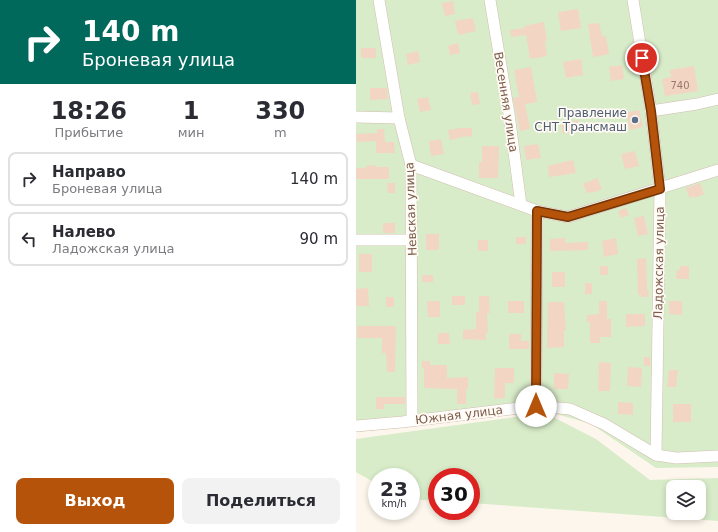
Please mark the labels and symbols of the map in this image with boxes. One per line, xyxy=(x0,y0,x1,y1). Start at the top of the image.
pin xyxy=(625,41,659,75)
street label: Весенняя улица xyxy=(491,51,521,153)
house number: 740 xyxy=(670,80,690,91)
place label: Правление СНТ Трансмаш xyxy=(534,106,627,134)
marker: Правление СНТ Трансмаш xyxy=(630,115,640,125)
street label: Невская улица xyxy=(402,162,420,256)
street label: Ладожская улица xyxy=(651,206,667,320)
position arrow xyxy=(515,385,557,427)
street label: Южная улица xyxy=(414,403,504,427)
speed limit sign: 30 xyxy=(428,468,480,520)

